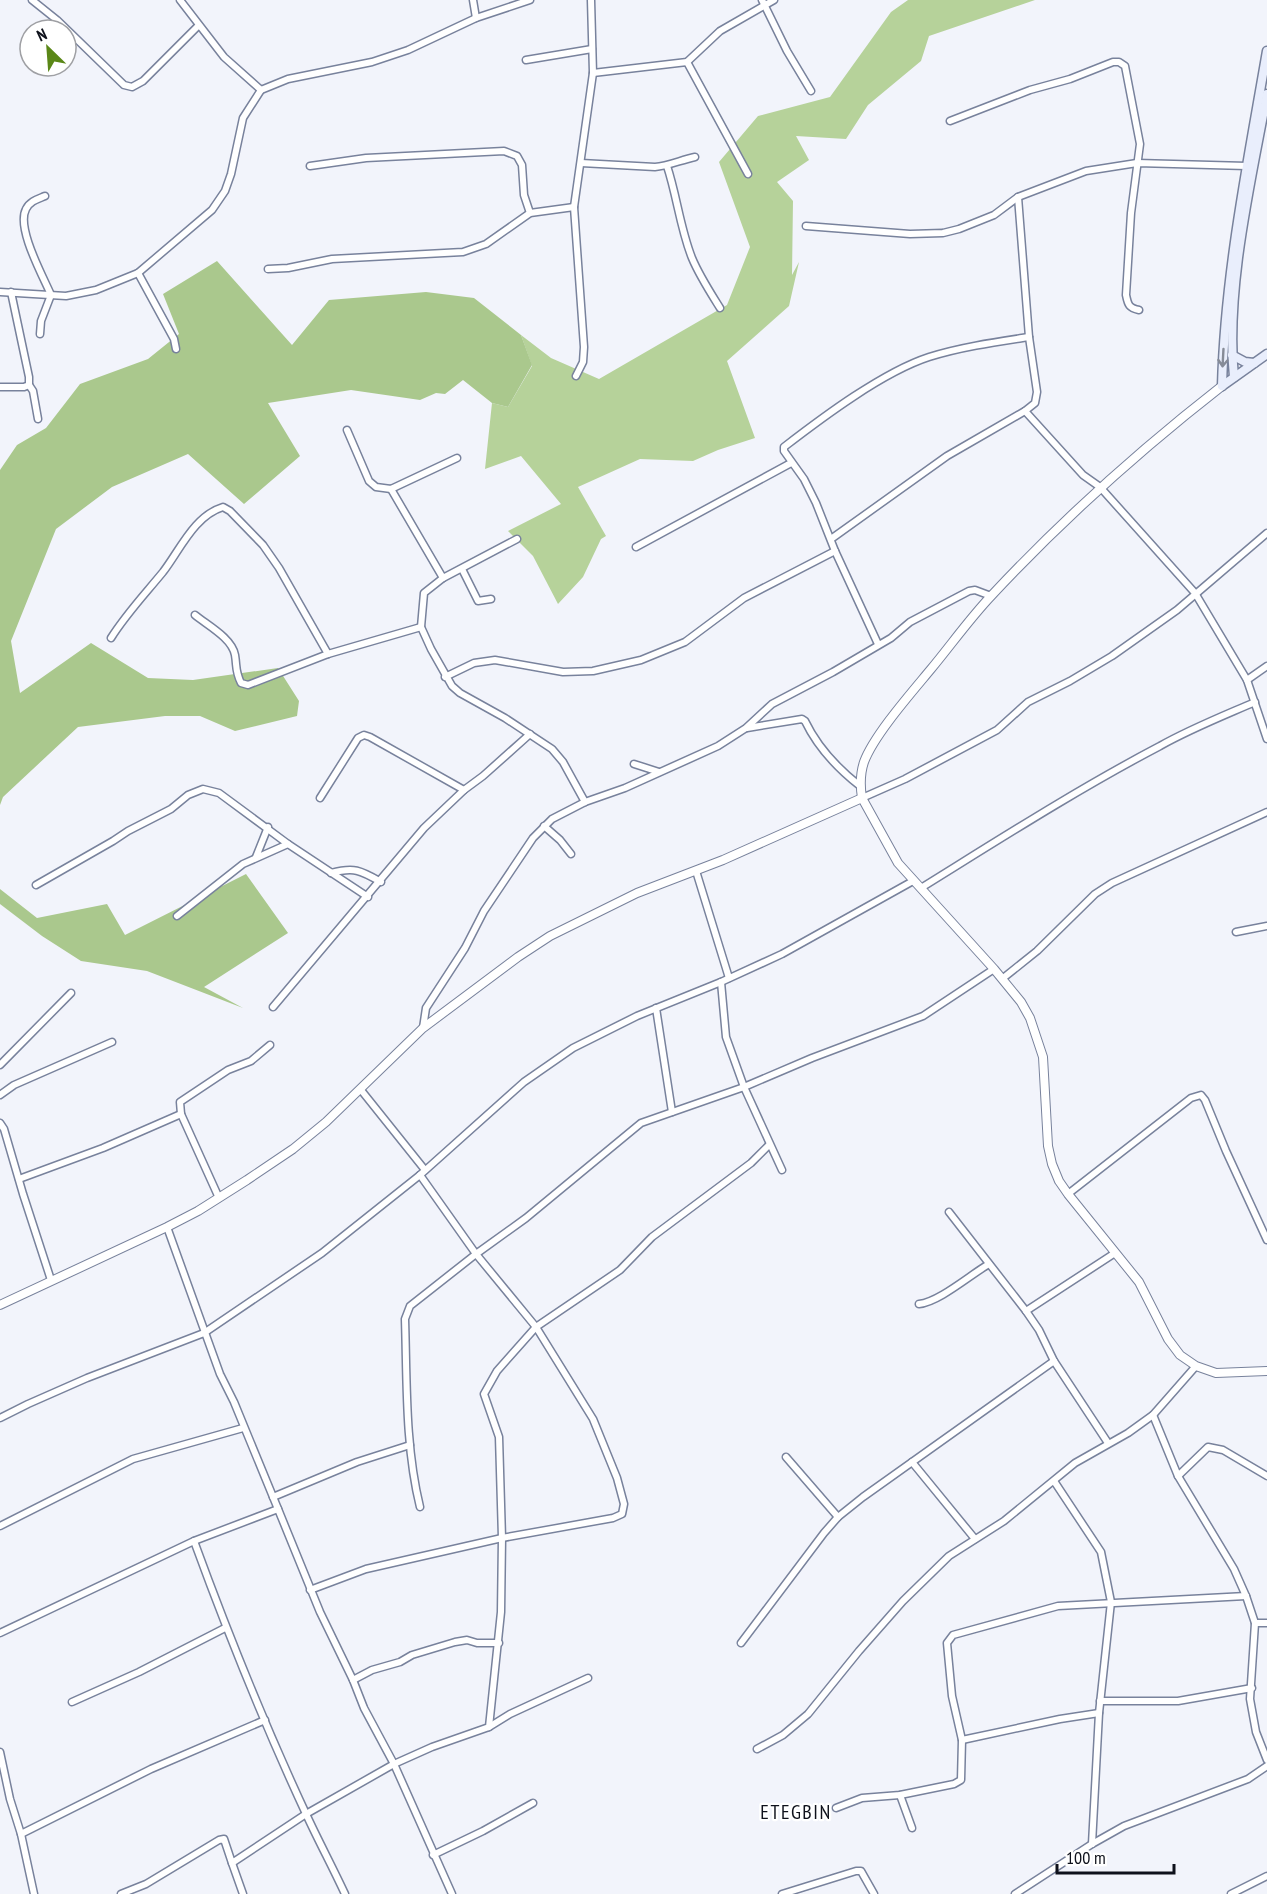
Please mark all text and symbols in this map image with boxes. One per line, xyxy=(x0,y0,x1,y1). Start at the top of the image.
north arrow xyxy=(18,18,78,78)
text: N xyxy=(34,24,50,45)
one-way arrow xyxy=(1217,348,1228,368)
district label: ETEGBIN xyxy=(760,1799,832,1825)
scale bar xyxy=(1057,1837,1174,1875)
text: 100 m xyxy=(1066,1846,1106,1869)

